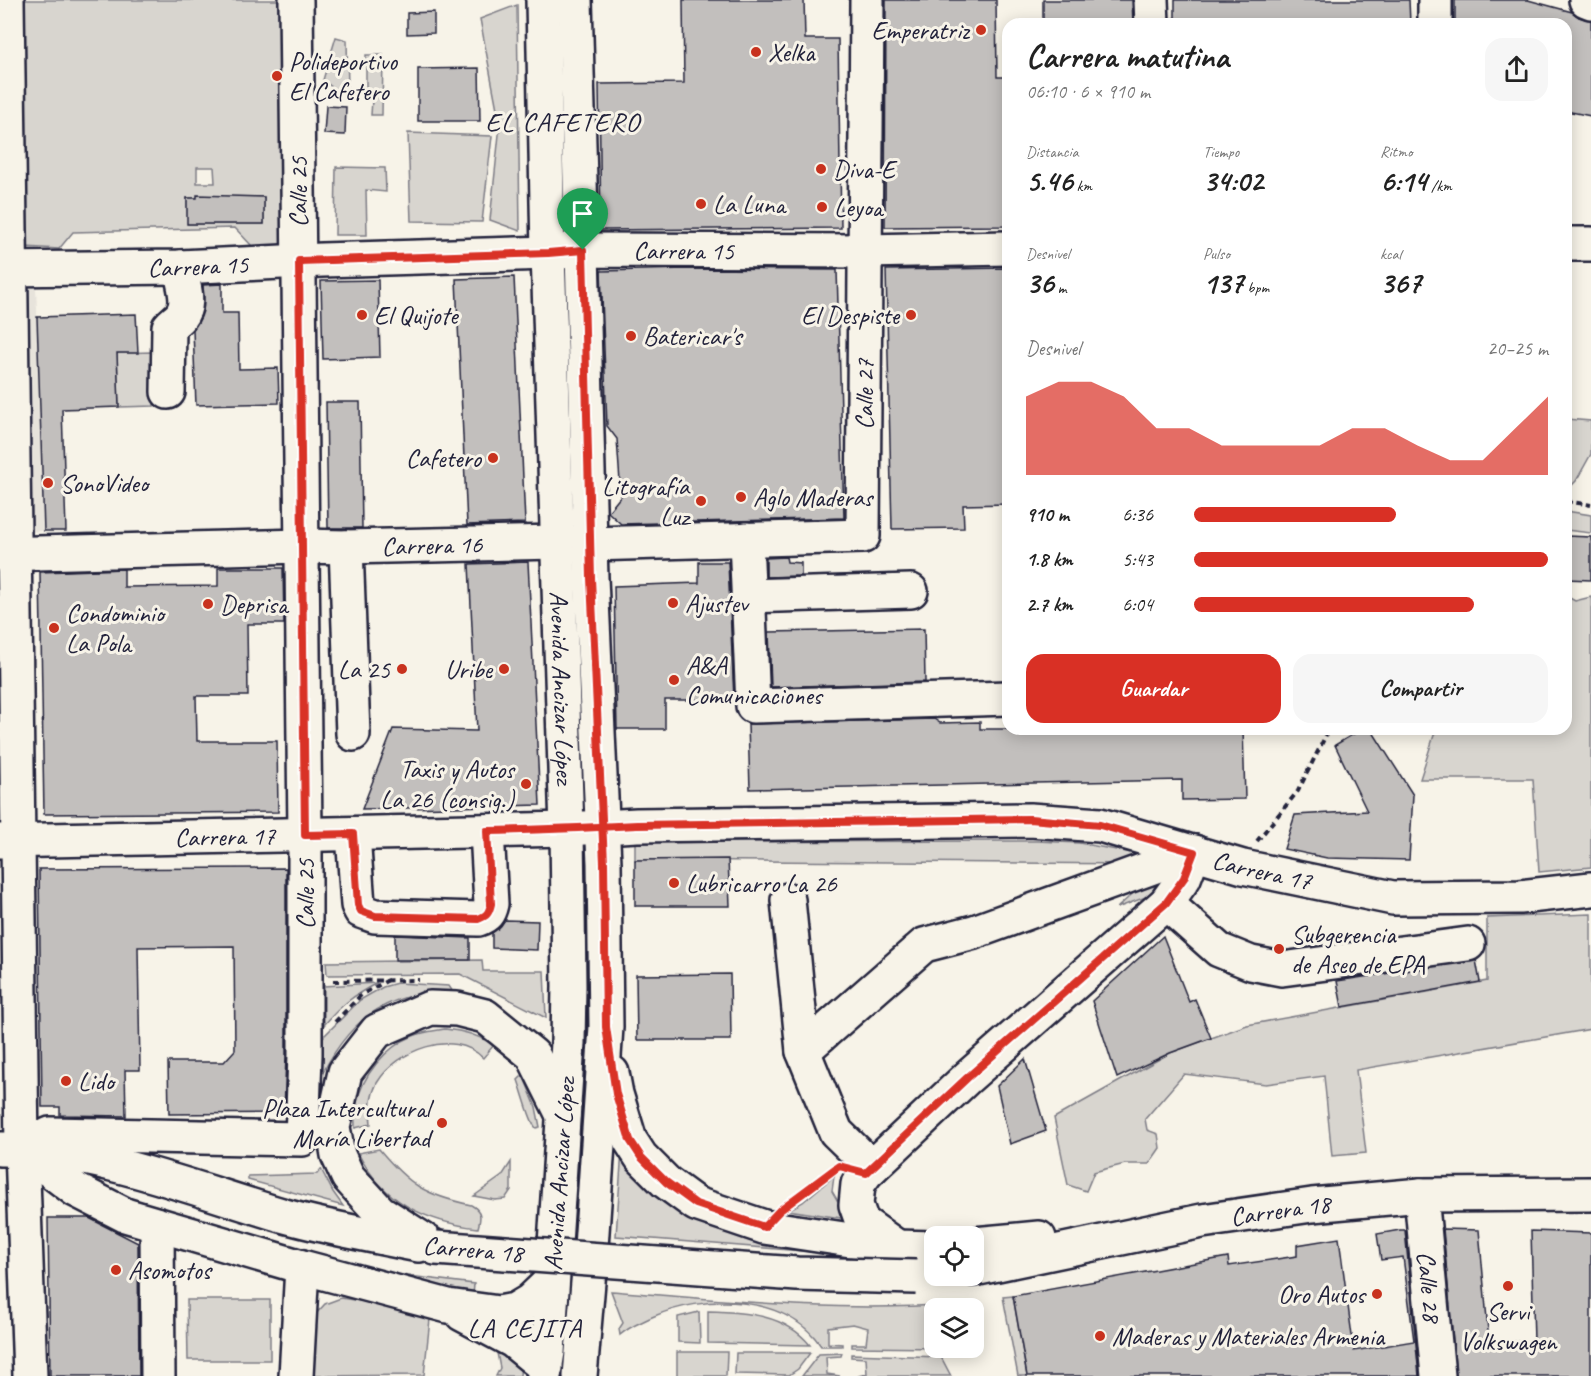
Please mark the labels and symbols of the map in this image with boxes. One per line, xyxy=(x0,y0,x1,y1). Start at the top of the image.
place label: Emperatriz xyxy=(872,14,971,47)
marker: Emperatriz xyxy=(974,23,988,37)
place label: Xelka xyxy=(768,36,816,69)
place label: Polideportivo El Cafetero xyxy=(289,45,399,108)
marker: Xelka xyxy=(749,45,763,59)
marker: Polideportivo El Cafetero xyxy=(270,69,284,83)
district label: EL CAFETERO xyxy=(486,105,642,139)
place label: Diva-E xyxy=(833,153,898,186)
street label: Calle 25 xyxy=(282,155,315,227)
marker: Diva-E xyxy=(814,162,828,176)
pin xyxy=(557,188,608,250)
place label: La Luna xyxy=(713,188,787,221)
place label: Leyoa xyxy=(834,191,885,224)
marker: La Luna xyxy=(694,197,708,211)
marker: Leyoa xyxy=(815,200,829,214)
street label: Carrera 15 xyxy=(633,234,735,268)
street label: Carrera 15 xyxy=(148,248,250,284)
place label: El Quijote xyxy=(374,299,460,332)
place label: El Despiste xyxy=(801,299,901,332)
marker: El Quijote xyxy=(355,308,369,322)
marker: El Despiste xyxy=(904,308,918,322)
place label: Batericar's xyxy=(643,320,744,353)
marker: Batericar's xyxy=(624,329,638,343)
street label: Calle 27 xyxy=(848,358,881,430)
place label: Cafetero xyxy=(406,442,483,475)
marker: Cafetero xyxy=(486,451,500,465)
place label: SonoVideo xyxy=(60,467,151,500)
place label: Litografía Luz xyxy=(602,470,692,533)
marker: SonoVideo xyxy=(41,476,55,490)
place label: Aglo Maderas xyxy=(753,481,875,514)
marker: Aglo Maderas xyxy=(734,490,748,504)
marker: Litografía Luz xyxy=(694,494,708,508)
street label: Carrera 16 xyxy=(381,528,484,563)
place label: Ajustev xyxy=(685,587,750,620)
place label: Deprisa xyxy=(220,588,290,621)
street label: Avenida Ancizar López xyxy=(542,591,582,788)
marker: Ajustev xyxy=(666,596,680,610)
place label: Condominio La Pola xyxy=(66,597,167,660)
marker: Deprisa xyxy=(201,597,215,611)
marker: Condominio La Pola xyxy=(47,621,61,635)
place label: A&A Comunicaciones xyxy=(686,649,824,712)
place label: La 25 xyxy=(338,653,391,686)
place label: Uribe xyxy=(445,653,494,686)
marker: La 25 xyxy=(395,662,409,676)
marker: Uribe xyxy=(497,662,511,676)
marker: A&A Comunicaciones xyxy=(667,673,681,687)
place label: Taxis y Autos La 26 (consig.) xyxy=(380,753,516,816)
marker: Taxis y Autos La 26 (consig.) xyxy=(519,777,533,791)
street label: Carrera 17 xyxy=(174,819,277,854)
street label: Carrera 17 xyxy=(1209,843,1316,898)
street label: Calle 25 xyxy=(289,857,322,929)
place label: Lubricarro La 26 xyxy=(686,867,838,900)
marker: Lubricarro La 26 xyxy=(667,876,681,890)
place label: Subgerencia de Aseo de EPA xyxy=(1291,918,1426,981)
marker: Subgerencia de Aseo de EPA xyxy=(1272,942,1286,956)
place label: Lido xyxy=(78,1065,116,1098)
marker: Lido xyxy=(59,1074,73,1088)
street label: Avenida Ancizar López xyxy=(536,1074,583,1272)
place label: Plaza Intercultural María Libertad xyxy=(262,1092,435,1155)
marker: Plaza Intercultural María Libertad xyxy=(435,1116,449,1130)
street label: Carrera 18 xyxy=(1228,1187,1334,1234)
street label: Carrera 18 xyxy=(421,1229,527,1271)
street label: Calle 28 xyxy=(1409,1250,1449,1326)
place label: Asomotos xyxy=(128,1254,213,1287)
marker: Asomotos xyxy=(109,1263,123,1277)
place label: Oro Autos xyxy=(1278,1278,1367,1311)
marker: Servi Volkswagen xyxy=(1501,1279,1515,1293)
marker: Oro Autos xyxy=(1370,1287,1384,1301)
place label: Servi Volkswagen xyxy=(1459,1295,1558,1358)
district label: LA CEJITA xyxy=(468,1311,582,1345)
place label: Maderas y Materiales Armenia xyxy=(1112,1320,1386,1353)
marker: Maderas y Materiales Armenia xyxy=(1093,1329,1107,1343)

